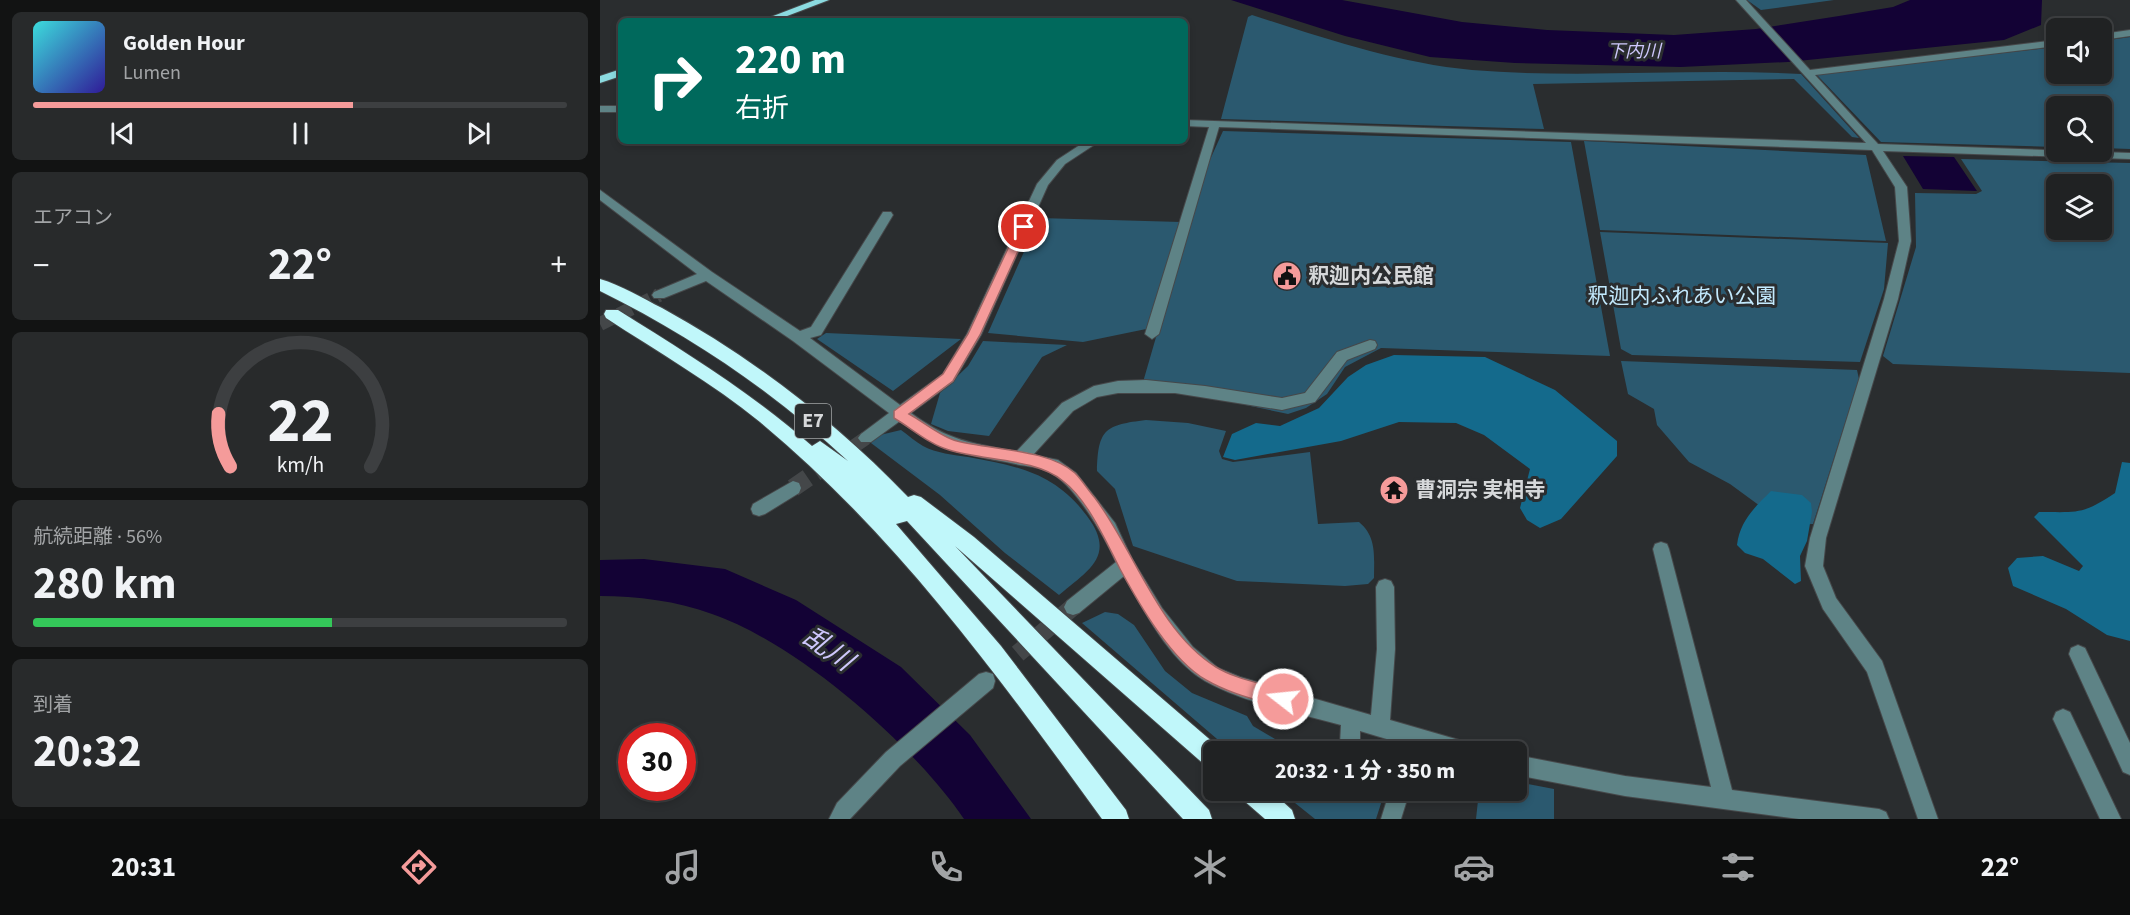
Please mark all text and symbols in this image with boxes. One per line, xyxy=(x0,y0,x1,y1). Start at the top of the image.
map controls xyxy=(2046,18,2112,240)
button: sound xyxy=(2046,18,2112,84)
text: Golden Hour xyxy=(123,27,245,59)
text: 220 m xyxy=(735,30,846,90)
water label: 下内川 xyxy=(1607,39,1663,64)
icon: right xyxy=(636,42,714,120)
text: Lumen xyxy=(123,59,181,87)
text: 右折 xyxy=(735,89,789,128)
button: search xyxy=(2046,96,2112,162)
icon: previous xyxy=(106,117,139,150)
icon: pause xyxy=(284,117,317,150)
icon: next xyxy=(462,117,495,150)
button: layers xyxy=(2046,174,2112,240)
pin xyxy=(998,201,1049,252)
text: エアコン xyxy=(33,204,113,232)
icon: arrive xyxy=(1007,210,1040,243)
text: 22° xyxy=(268,233,332,297)
text: − xyxy=(33,242,49,289)
text: + xyxy=(551,242,567,289)
public building icon: 釈迦内公民館 xyxy=(1271,260,1303,292)
place label: 釈迦内公民館 xyxy=(1308,261,1434,291)
park label: 釈迦内ふれあい公園 xyxy=(1588,281,1777,311)
text: 22 xyxy=(267,377,333,466)
road number: E7 xyxy=(795,404,831,438)
text: km/h xyxy=(276,450,324,481)
temple icon: 曹洞宗 実相寺 xyxy=(1378,474,1410,506)
place label: 曹洞宗 実相寺 xyxy=(1415,475,1545,505)
text: 航続距離 · 56% xyxy=(33,523,162,551)
text: 280 km xyxy=(33,552,177,616)
water label: 乱川 xyxy=(795,618,864,682)
position arrow xyxy=(1251,667,1315,731)
text: 到着 xyxy=(33,691,73,719)
text: 20:32 xyxy=(33,720,142,784)
speed limit sign: 30 xyxy=(618,723,696,801)
text: 20:32 · 1 分 · 350 m xyxy=(1275,755,1455,787)
icon: directions xyxy=(398,846,440,888)
icon: music xyxy=(662,846,704,888)
icon: phone xyxy=(925,846,967,888)
icon: climate xyxy=(1189,846,1231,888)
icon: car xyxy=(1453,846,1495,888)
icon: filters xyxy=(1717,846,1759,888)
text: 20:31 xyxy=(111,848,176,887)
text: 22° xyxy=(1981,848,2019,887)

